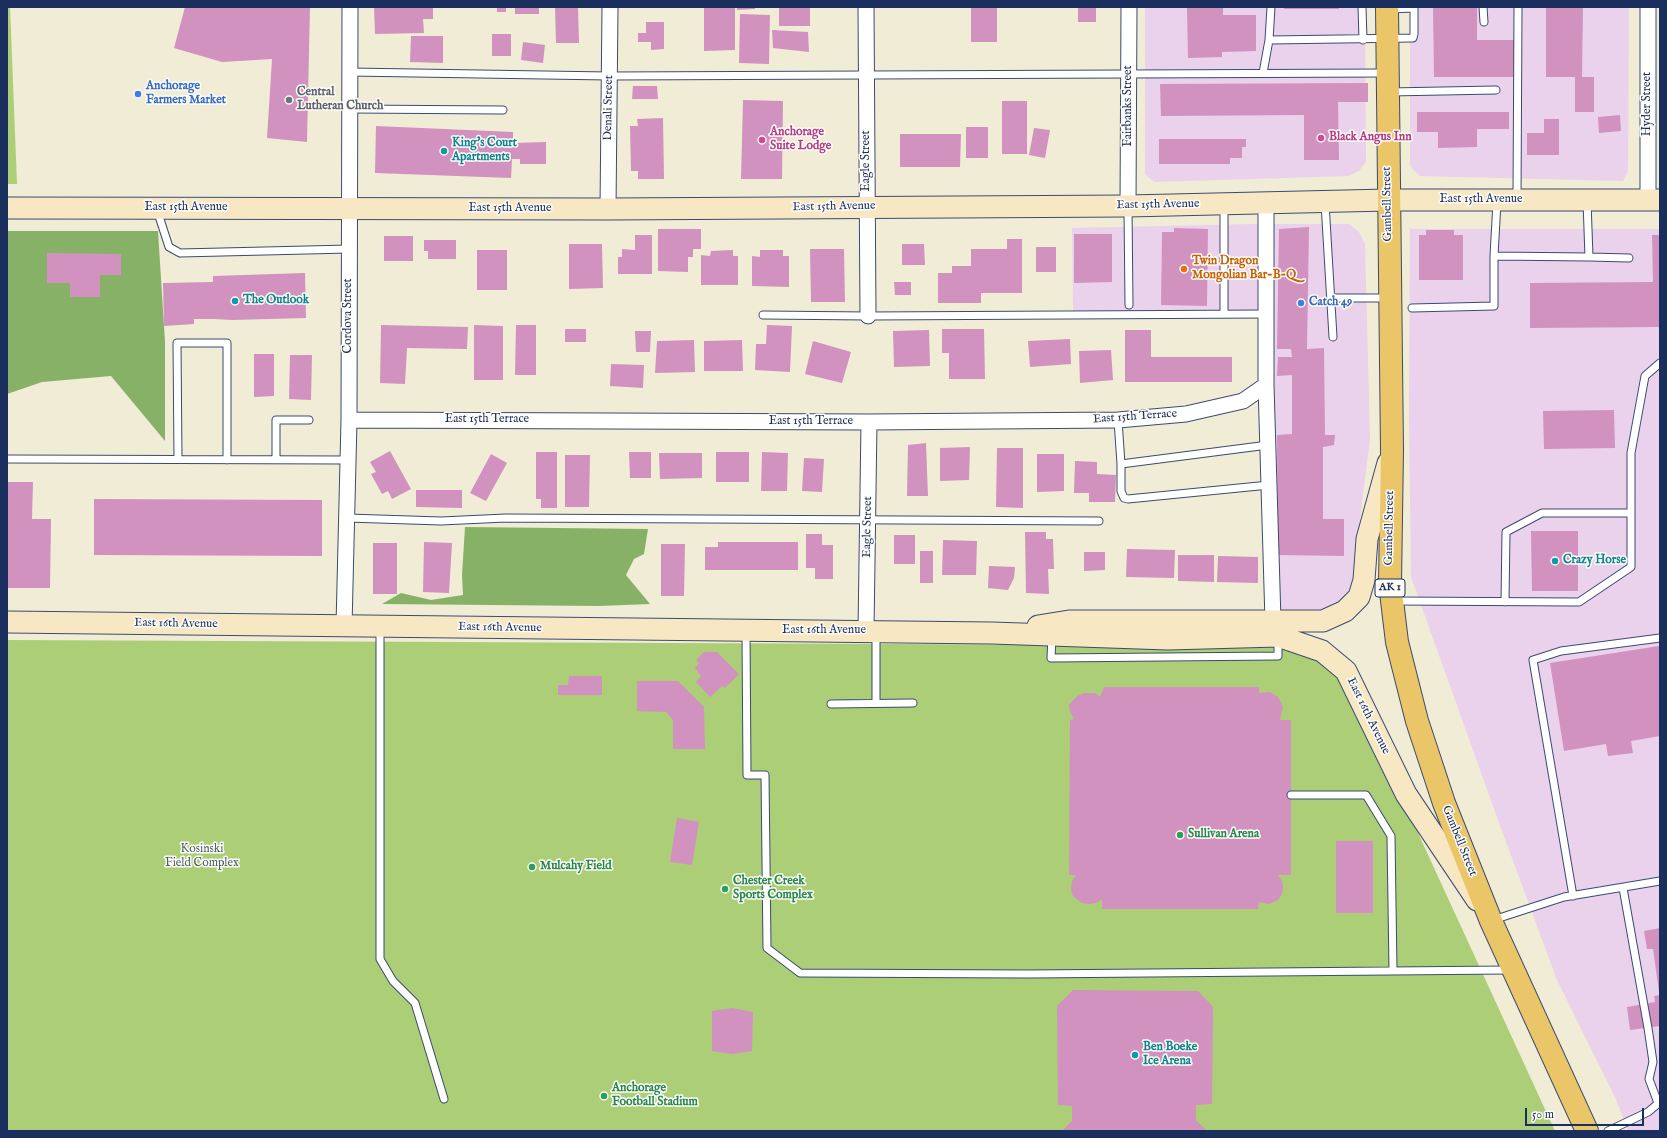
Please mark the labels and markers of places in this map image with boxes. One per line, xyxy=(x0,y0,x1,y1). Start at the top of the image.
place label: Anchorage Farmers Market xyxy=(146,80,226,108)
place label: Central Lutheran Church xyxy=(297,86,383,114)
marker: Anchorage Farmers Market xyxy=(133,89,143,99)
marker: Central Lutheran Church xyxy=(284,95,294,105)
place label: Anchorage Suite Lodge xyxy=(770,126,831,154)
place label: Black Angus Inn xyxy=(1329,131,1412,145)
marker: Black Angus Inn xyxy=(1316,133,1326,143)
marker: Anchorage Suite Lodge xyxy=(757,135,767,145)
place label: King's Court Apartments xyxy=(452,137,517,165)
marker: King's Court Apartments xyxy=(439,146,449,156)
place label: Twin Dragon Mongolian Bar-B-Q xyxy=(1192,255,1296,283)
marker: Twin Dragon Mongolian Bar-B-Q xyxy=(1179,264,1189,274)
place label: The Outlook xyxy=(243,294,309,308)
marker: The Outlook xyxy=(230,296,240,306)
place label: Catch 49 xyxy=(1309,296,1352,310)
marker: Catch 49 xyxy=(1296,298,1306,308)
place label: Crazy Horse xyxy=(1563,554,1626,568)
marker: Crazy Horse xyxy=(1550,556,1560,566)
place label: Sullivan Arena xyxy=(1188,828,1259,842)
marker: Sullivan Arena xyxy=(1175,830,1185,840)
place label: Mulcahy Field xyxy=(540,860,612,874)
marker: Mulcahy Field xyxy=(527,862,537,872)
place label: Chester Creek Sports Complex xyxy=(733,875,813,903)
marker: Chester Creek Sports Complex xyxy=(720,884,730,894)
place label: Ben Boeke Ice Arena xyxy=(1143,1041,1197,1069)
marker: Ben Boeke Ice Arena xyxy=(1130,1050,1140,1060)
place label: Anchorage Football Stadium xyxy=(612,1082,698,1110)
marker: Anchorage Football Stadium xyxy=(599,1091,609,1101)

